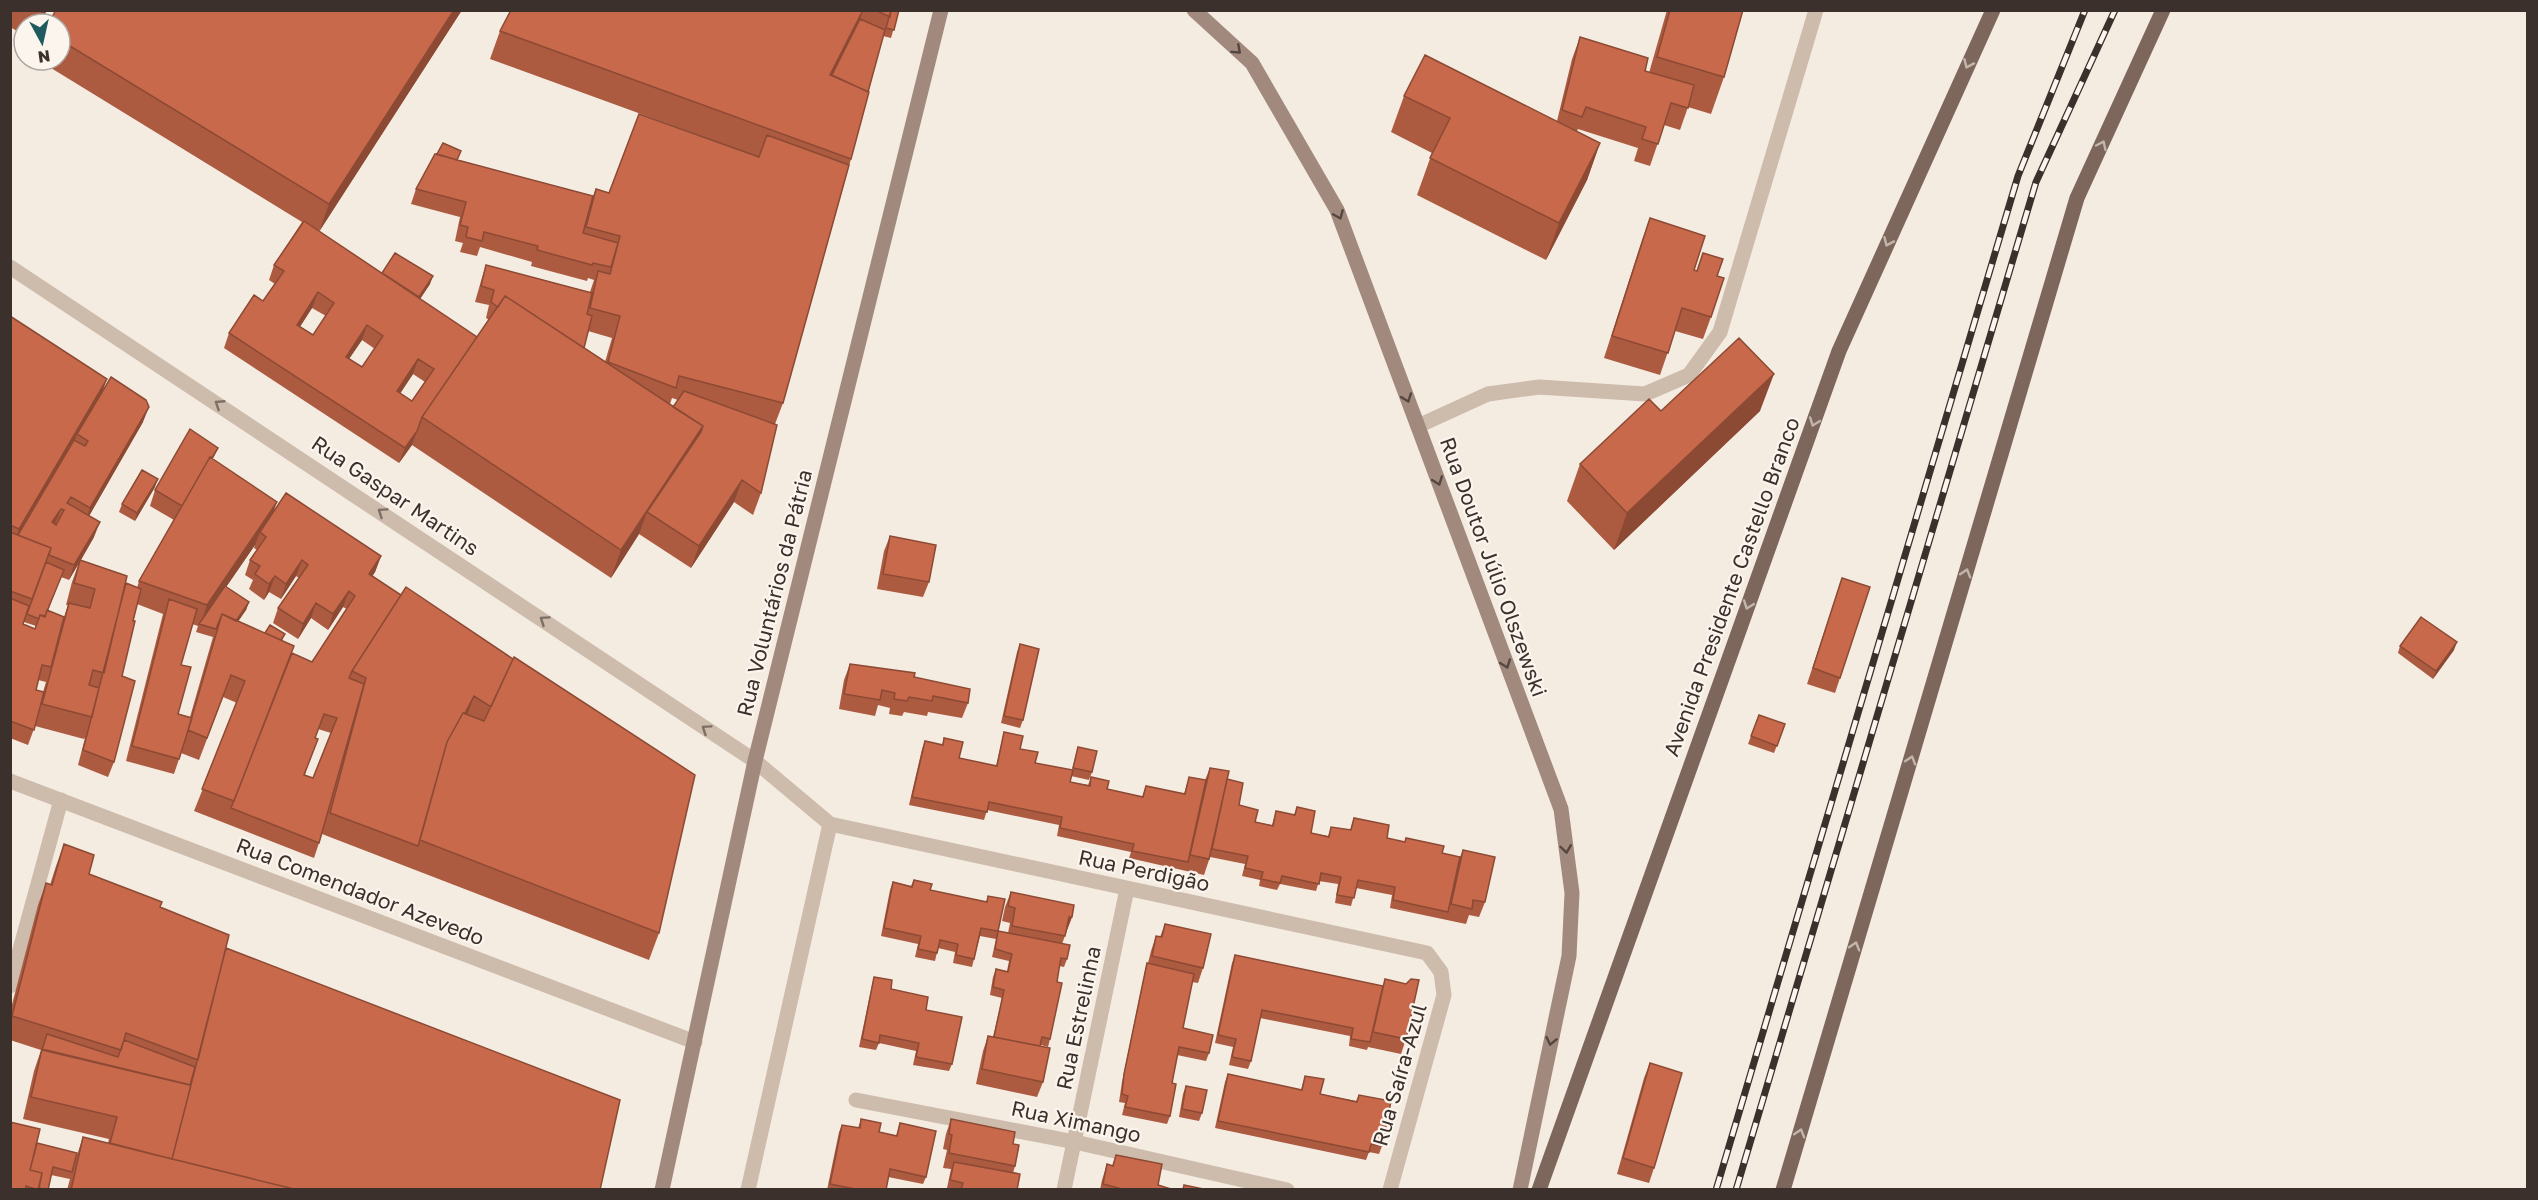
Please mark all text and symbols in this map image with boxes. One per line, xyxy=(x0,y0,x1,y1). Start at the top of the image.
north arrow xyxy=(12,12,72,72)
one-way arrow xyxy=(1230,43,1241,54)
text: N xyxy=(37,46,52,68)
one-way arrow xyxy=(1964,57,1976,68)
one-way arrow xyxy=(2094,140,2106,151)
one-way arrow xyxy=(1332,209,1344,220)
one-way arrow xyxy=(1884,235,1896,246)
one-way arrow xyxy=(1400,392,1412,403)
one-way arrow xyxy=(215,400,226,411)
street label: Avenida Presidente Castello Branco xyxy=(1657,414,1805,760)
one-way arrow xyxy=(1808,416,1821,427)
street label: Rua Gaspar Martins xyxy=(307,430,484,561)
street label: Rua Doutor Júlio Olszewski xyxy=(1435,433,1553,700)
street label: Rua Voluntários da Pátria xyxy=(731,467,817,719)
one-way arrow xyxy=(1431,475,1444,486)
one-way arrow xyxy=(377,508,388,519)
one-way arrow xyxy=(1959,568,1971,579)
one-way arrow xyxy=(1743,599,1755,610)
one-way arrow xyxy=(540,616,550,628)
one-way arrow xyxy=(1499,658,1512,669)
one-way arrow xyxy=(702,725,713,736)
one-way arrow xyxy=(1904,755,1916,765)
street label: Rua Comendador Azevedo xyxy=(233,832,488,950)
street label: Rua Perdigão xyxy=(1076,843,1212,897)
one-way arrow xyxy=(1560,844,1572,853)
one-way arrow xyxy=(1848,942,1860,952)
street label: Rua Estrelinha xyxy=(1050,944,1106,1092)
street label: Rua Saíra-Azul xyxy=(1366,1001,1432,1149)
one-way arrow xyxy=(1545,1036,1558,1046)
street label: Rua Ximango xyxy=(1009,1095,1143,1147)
one-way arrow xyxy=(1793,1128,1805,1139)

